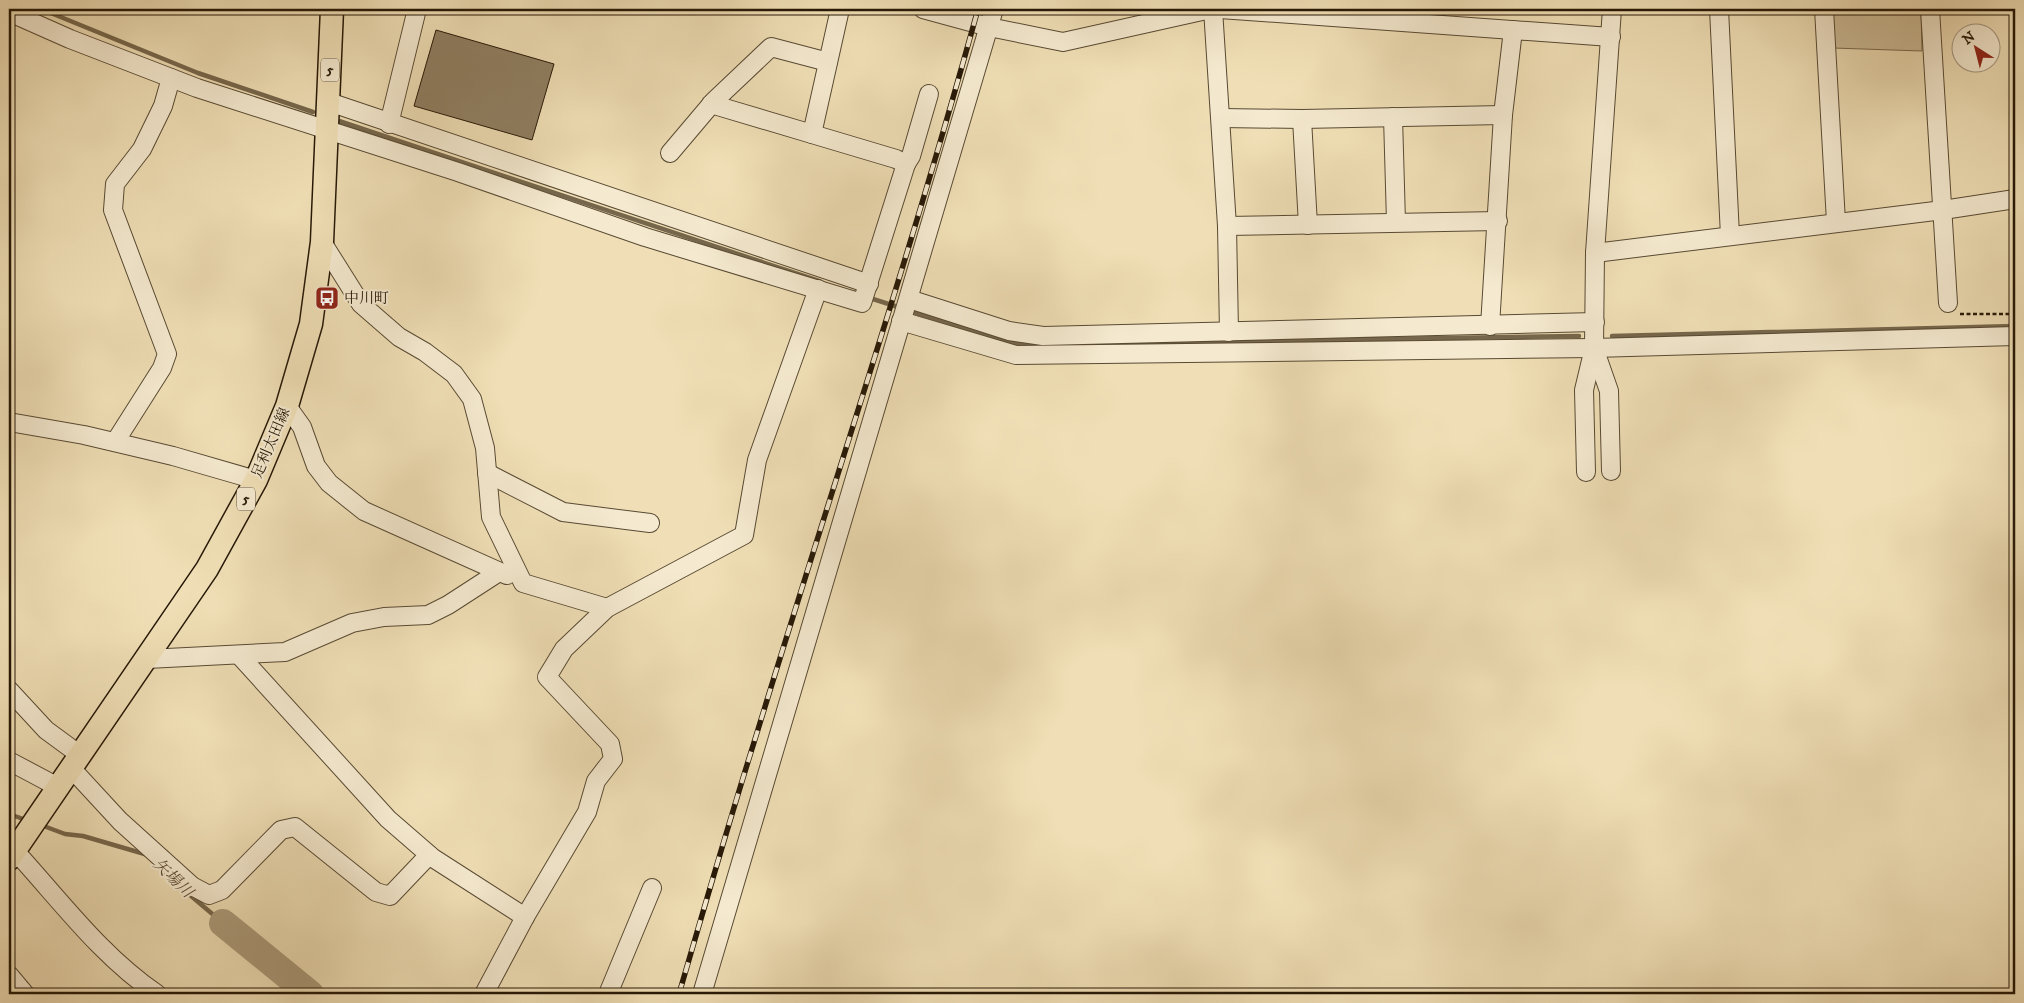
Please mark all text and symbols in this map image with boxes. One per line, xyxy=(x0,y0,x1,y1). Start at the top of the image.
north arrow xyxy=(1952,22,2002,72)
text: N xyxy=(1959,27,1979,49)
road number: 5 xyxy=(321,58,339,82)
bus stop icon: 中川町 xyxy=(314,285,340,311)
place label: 中川町 xyxy=(344,289,389,308)
street label: 足利太田線 xyxy=(248,405,294,481)
road number: 5 xyxy=(237,488,255,510)
water label: 矢場川 xyxy=(149,854,199,903)

